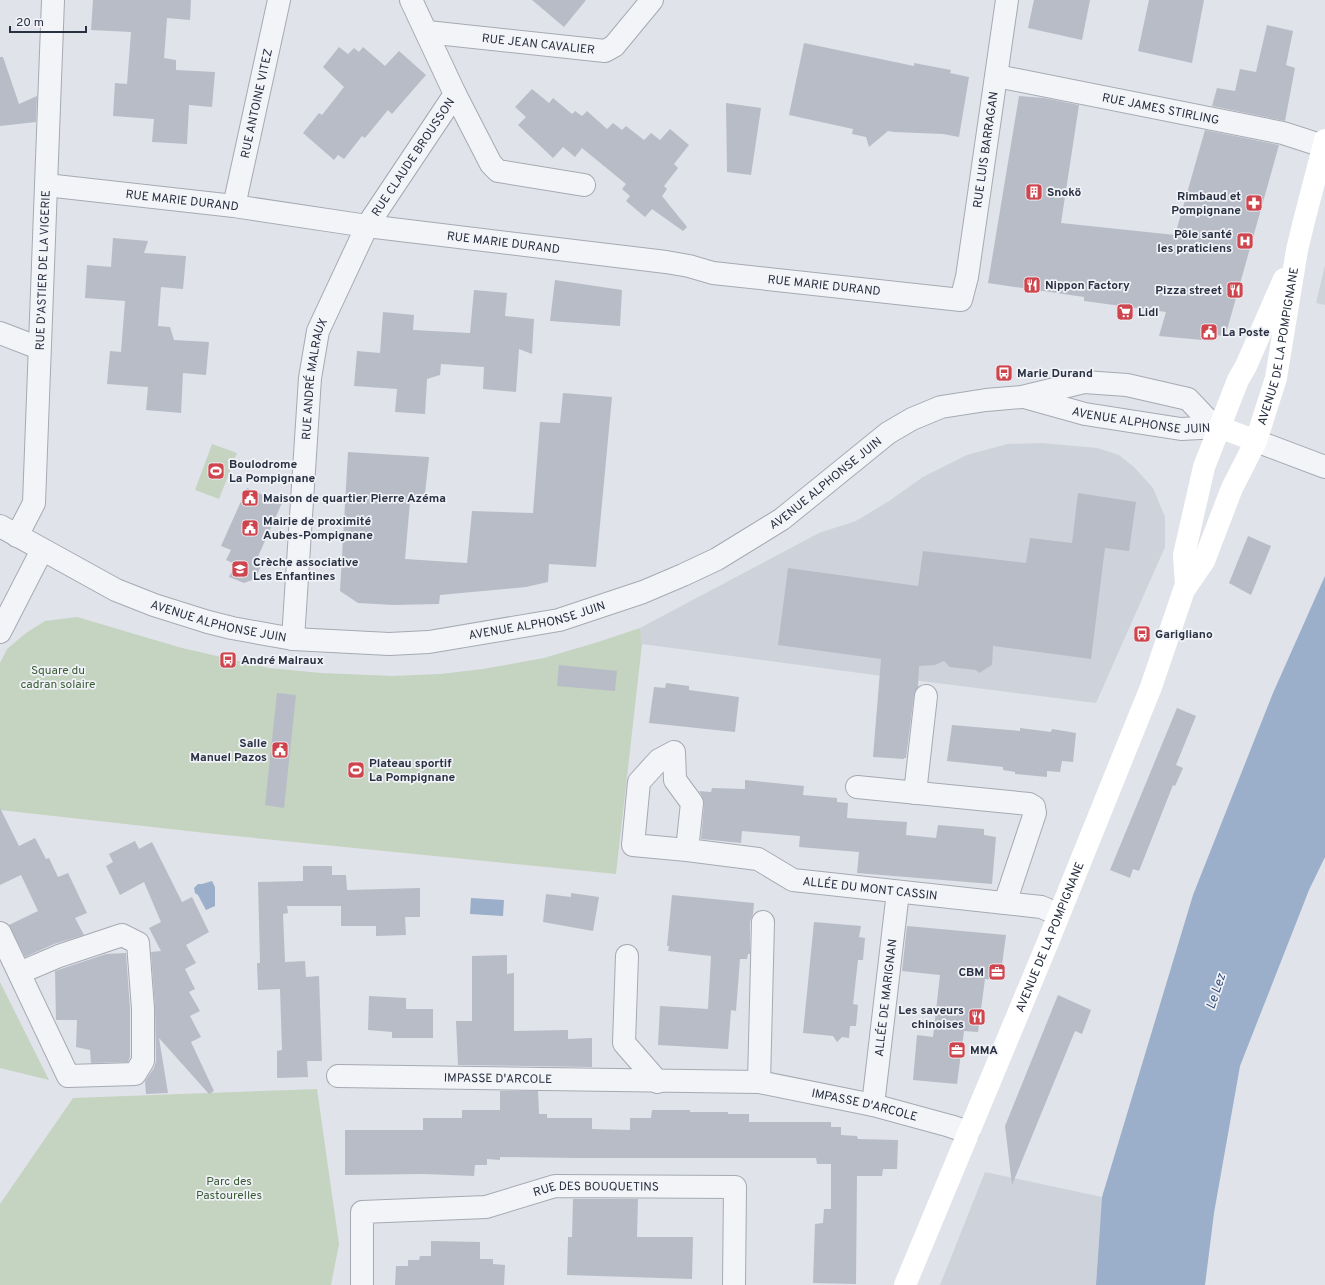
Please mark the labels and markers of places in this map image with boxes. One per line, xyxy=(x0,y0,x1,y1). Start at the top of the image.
building icon: Snokö xyxy=(1024,182,1044,202)
place label: Snokö xyxy=(1047,185,1082,201)
place label: Rimbaud et Pompignane xyxy=(1171,189,1241,219)
pharmacy icon: Rimbaud et Pompignane xyxy=(1244,193,1264,213)
place label: Pôle santé les praticiens xyxy=(1157,227,1232,257)
hospital icon: Pôle santé les praticiens xyxy=(1235,231,1255,251)
restaurant icon: Nippon Factory xyxy=(1022,275,1042,295)
place label: Nippon Factory xyxy=(1045,278,1130,294)
restaurant icon: Pizza street xyxy=(1225,280,1245,300)
place label: Pizza street xyxy=(1155,283,1222,299)
supermarket icon: Lidl xyxy=(1115,302,1135,322)
place label: Lidl xyxy=(1138,305,1159,321)
public building icon: La Poste xyxy=(1199,322,1219,342)
place label: La Poste xyxy=(1222,325,1270,341)
bus stop icon: Marie Durand xyxy=(994,363,1014,383)
place label: Marie Durand xyxy=(1017,366,1093,382)
place label: Boulodrome La Pompignane xyxy=(229,457,316,487)
sports icon: Boulodrome La Pompignane xyxy=(206,461,226,481)
public building icon: Maison de quartier Pierre Azéma xyxy=(240,488,260,508)
place label: Maison de quartier Pierre Azéma xyxy=(263,491,446,507)
place label: Mairie de proximité Aubes-Pompignane xyxy=(263,514,373,544)
public building icon: Mairie de proximité Aubes-Pompignane xyxy=(240,518,260,538)
place label: Crèche associative Les Enfantines xyxy=(253,555,359,585)
school or university icon: Crèche associative Les Enfantines xyxy=(230,559,250,579)
bus stop icon: Garigliano xyxy=(1132,624,1152,644)
place label: Garigliano xyxy=(1155,627,1213,643)
bus stop icon: André Malraux xyxy=(218,650,238,670)
place label: André Malraux xyxy=(241,653,324,669)
place label: Salle Manuel Pazos xyxy=(190,736,267,766)
public building icon: Salle Manuel Pazos xyxy=(270,740,290,760)
place label: Plateau sportif La Pompignane xyxy=(369,756,456,786)
sports icon: Plateau sportif La Pompignane xyxy=(346,760,366,780)
office icon: CBM xyxy=(987,962,1007,982)
place label: CBM xyxy=(958,965,984,981)
place label: Les saveurs chinoises xyxy=(898,1003,964,1033)
restaurant icon: Les saveurs chinoises xyxy=(967,1007,987,1027)
office icon: MMA xyxy=(947,1040,967,1060)
place label: MMA xyxy=(970,1043,998,1059)

